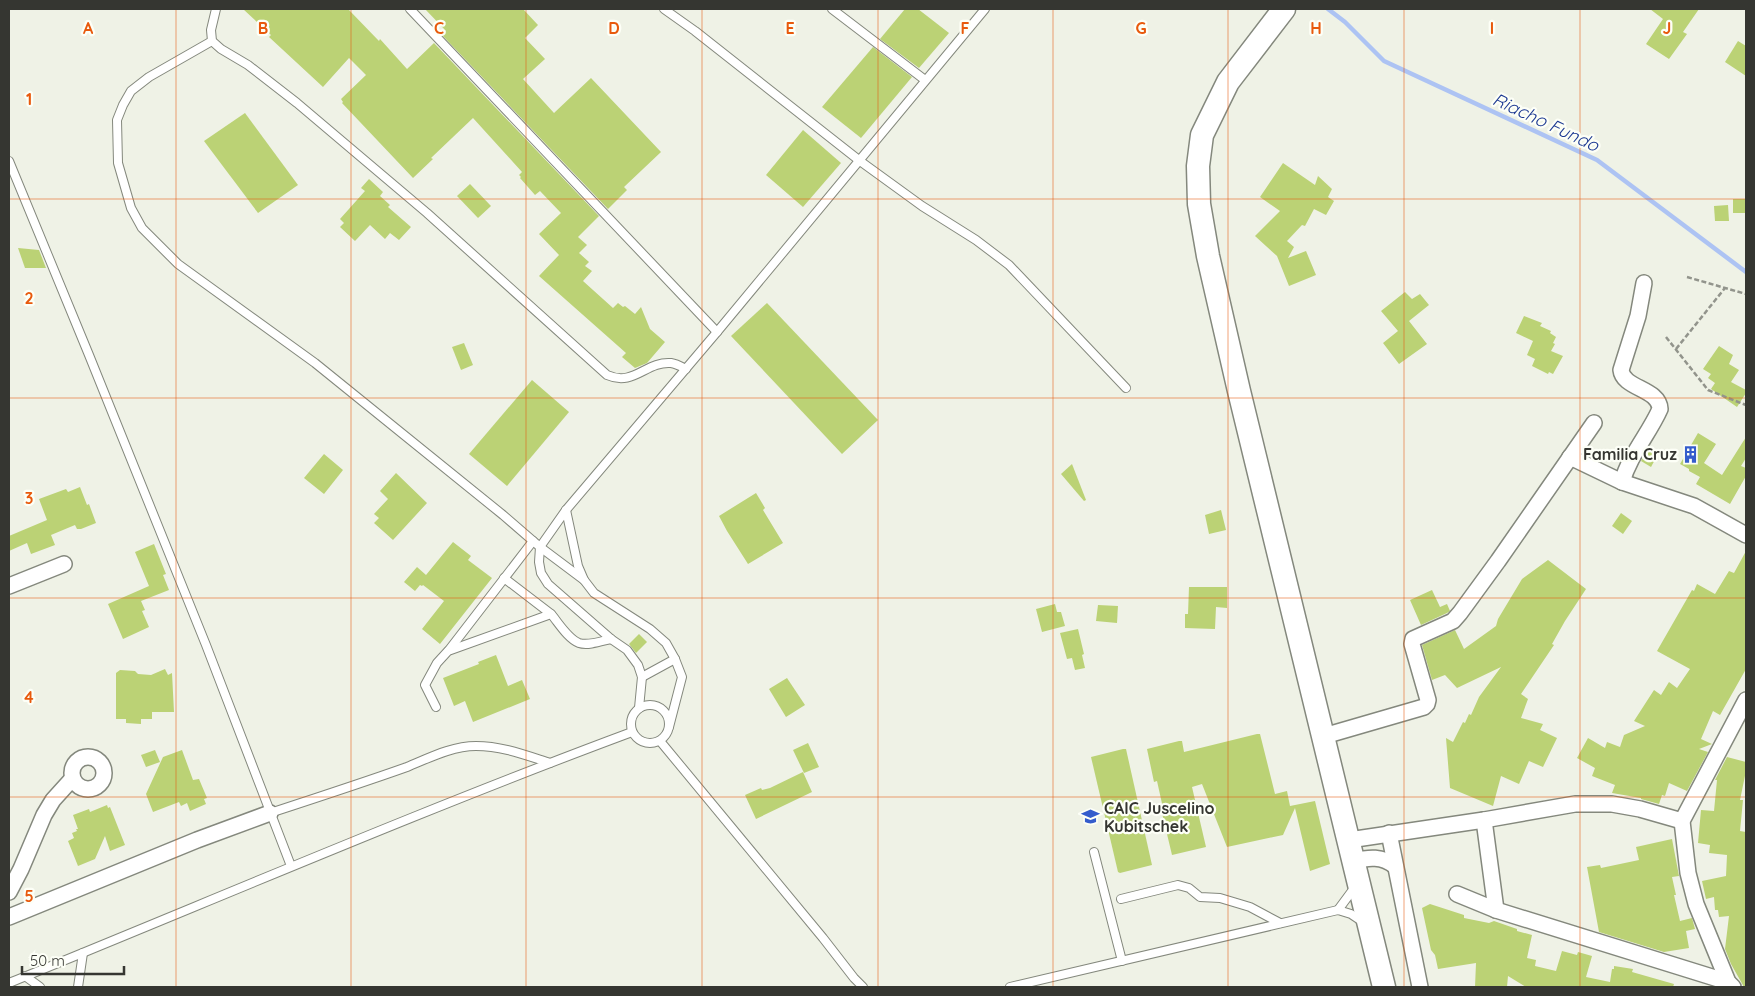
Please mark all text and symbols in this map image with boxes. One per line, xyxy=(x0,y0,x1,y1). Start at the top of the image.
text: A xyxy=(83,18,94,38)
text: B xyxy=(258,18,268,38)
text: C xyxy=(434,18,444,38)
text: D xyxy=(608,18,620,38)
text: E xyxy=(785,18,795,38)
text: F xyxy=(961,18,970,38)
text: G xyxy=(1135,18,1147,38)
text: H xyxy=(1310,18,1322,38)
text: I xyxy=(1490,18,1494,38)
text: J xyxy=(1663,18,1671,38)
water label: Riacho Fundo xyxy=(1489,87,1604,157)
text: 1 xyxy=(26,89,32,109)
text: 2 xyxy=(24,288,34,308)
place label: Familia Cruz xyxy=(1583,444,1677,464)
building icon: Familia Cruz xyxy=(1681,444,1701,464)
text: 3 xyxy=(25,488,33,508)
text: 4 xyxy=(24,687,34,707)
place label: CAIC Juscelino Kubitschek xyxy=(1104,798,1214,836)
school or university icon: CAIC Juscelino Kubitschek xyxy=(1080,807,1100,827)
text: 5 xyxy=(24,886,34,906)
scale bar xyxy=(22,944,125,976)
text: 50 m xyxy=(30,951,65,970)

